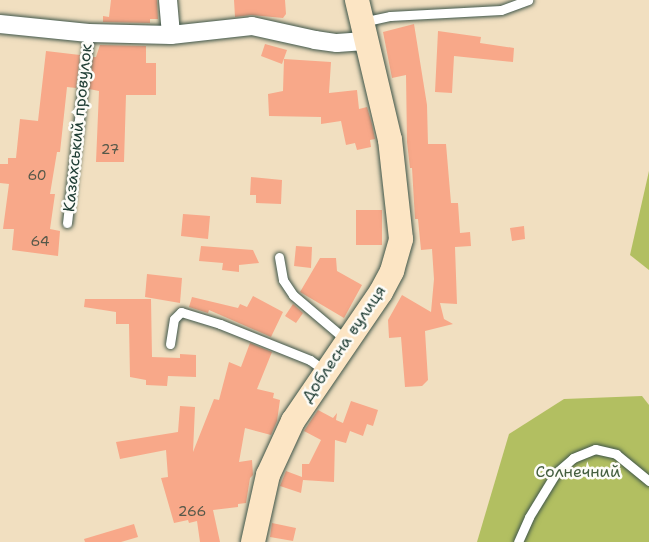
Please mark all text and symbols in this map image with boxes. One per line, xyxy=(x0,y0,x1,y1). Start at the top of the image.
street label: Казахський провулок xyxy=(60,43,96,213)
house number: 27 xyxy=(101,141,119,157)
house number: 60 xyxy=(27,167,47,183)
house number: 64 xyxy=(30,233,50,249)
street label: Доблесна вулиця xyxy=(298,282,390,406)
park label: Солнечний xyxy=(536,462,620,482)
house number: 266 xyxy=(178,503,206,519)

